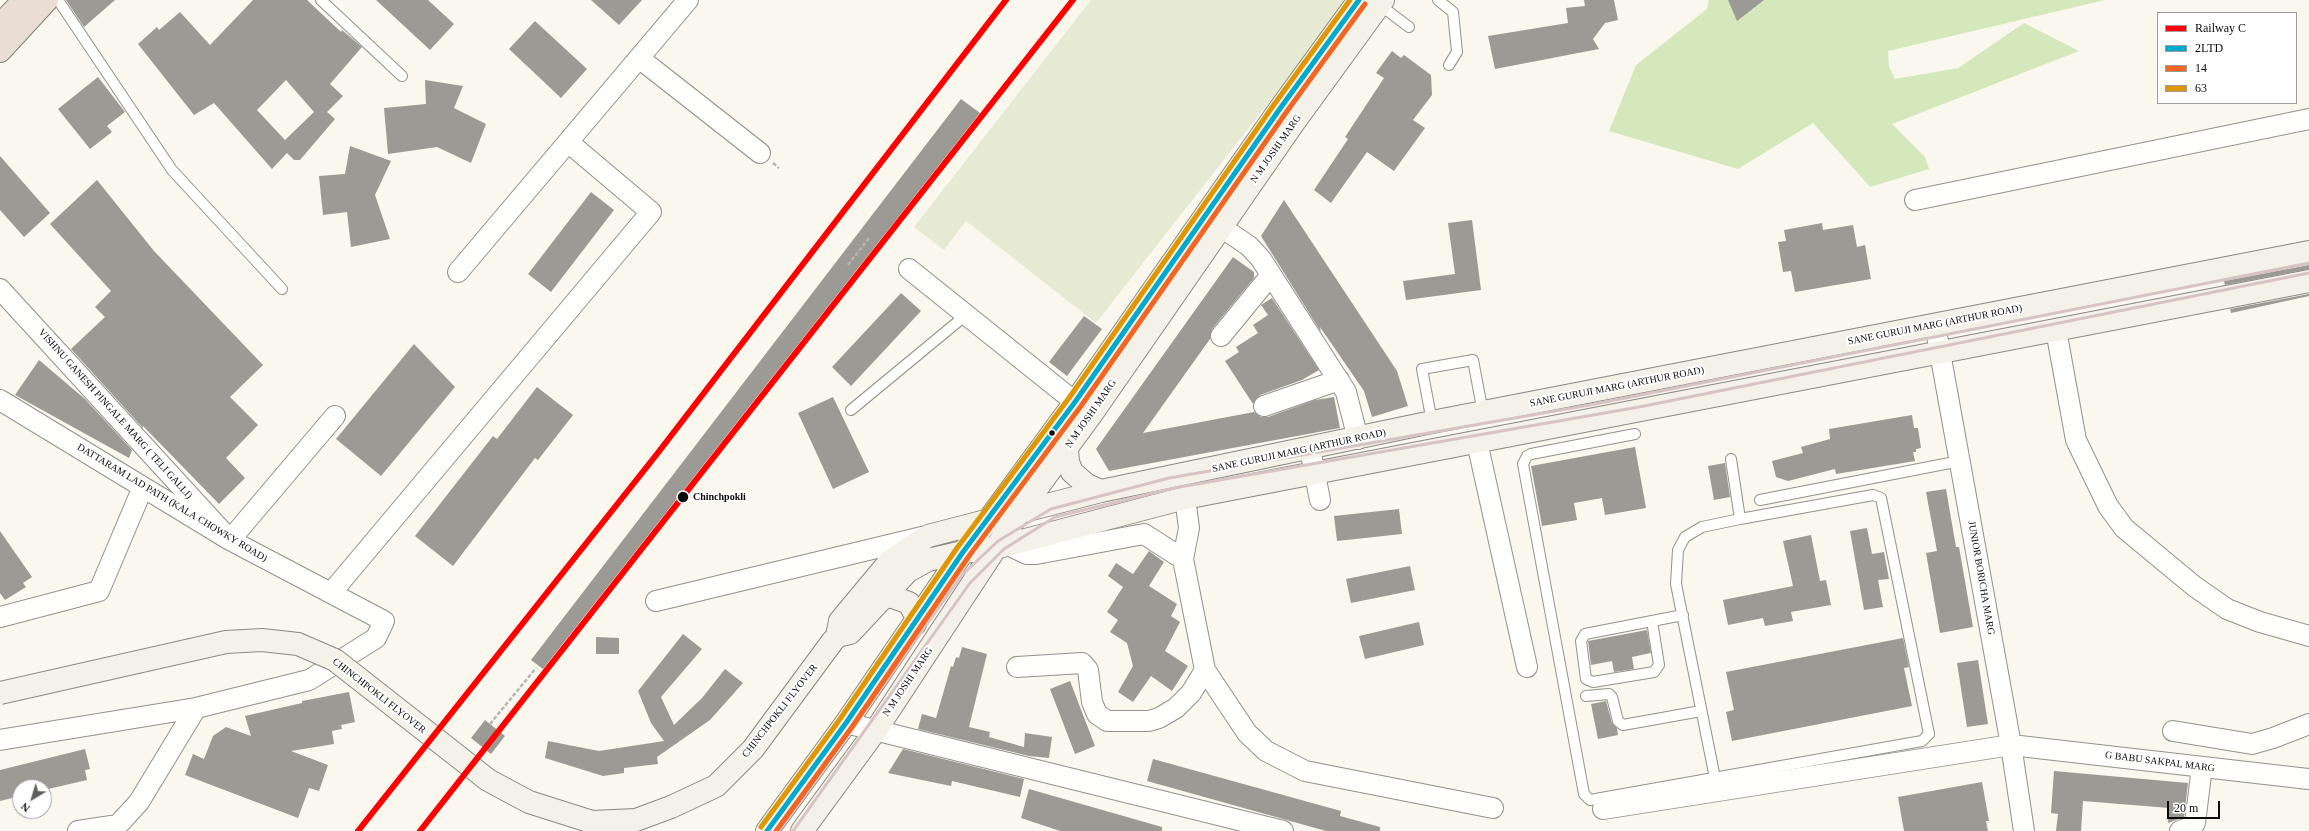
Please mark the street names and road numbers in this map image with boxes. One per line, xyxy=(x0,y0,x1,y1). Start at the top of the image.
street label: N M JOSHI MARG xyxy=(1248,112,1304,186)
street label: SANE GURUJI MARG (ARTHUR ROAD) xyxy=(1847,302,2023,348)
street label: VISHNU GANESH PINGALE MARG ( TELI GALLI) xyxy=(35,327,195,501)
street label: SANE GURUJI MARG (ARTHUR ROAD) xyxy=(1529,364,1705,410)
street label: N M JOSHI MARG xyxy=(1063,377,1119,451)
street label: SANE GURUJI MARG (ARTHUR ROAD) xyxy=(1211,427,1387,475)
street label: DATTARAM LAD PATH (KALA CHOWKY ROAD) xyxy=(75,441,269,565)
street label: JUNIOR BORICHA MARG xyxy=(1965,520,1997,636)
street label: N M JOSHI MARG xyxy=(880,645,936,719)
street label: CHINCHPOKLI FLYOVER xyxy=(330,656,428,736)
street label: CHINCHPOKLI FLYOVER xyxy=(740,662,820,760)
street label: G BABU SAKPAL MARG xyxy=(2104,749,2216,775)

